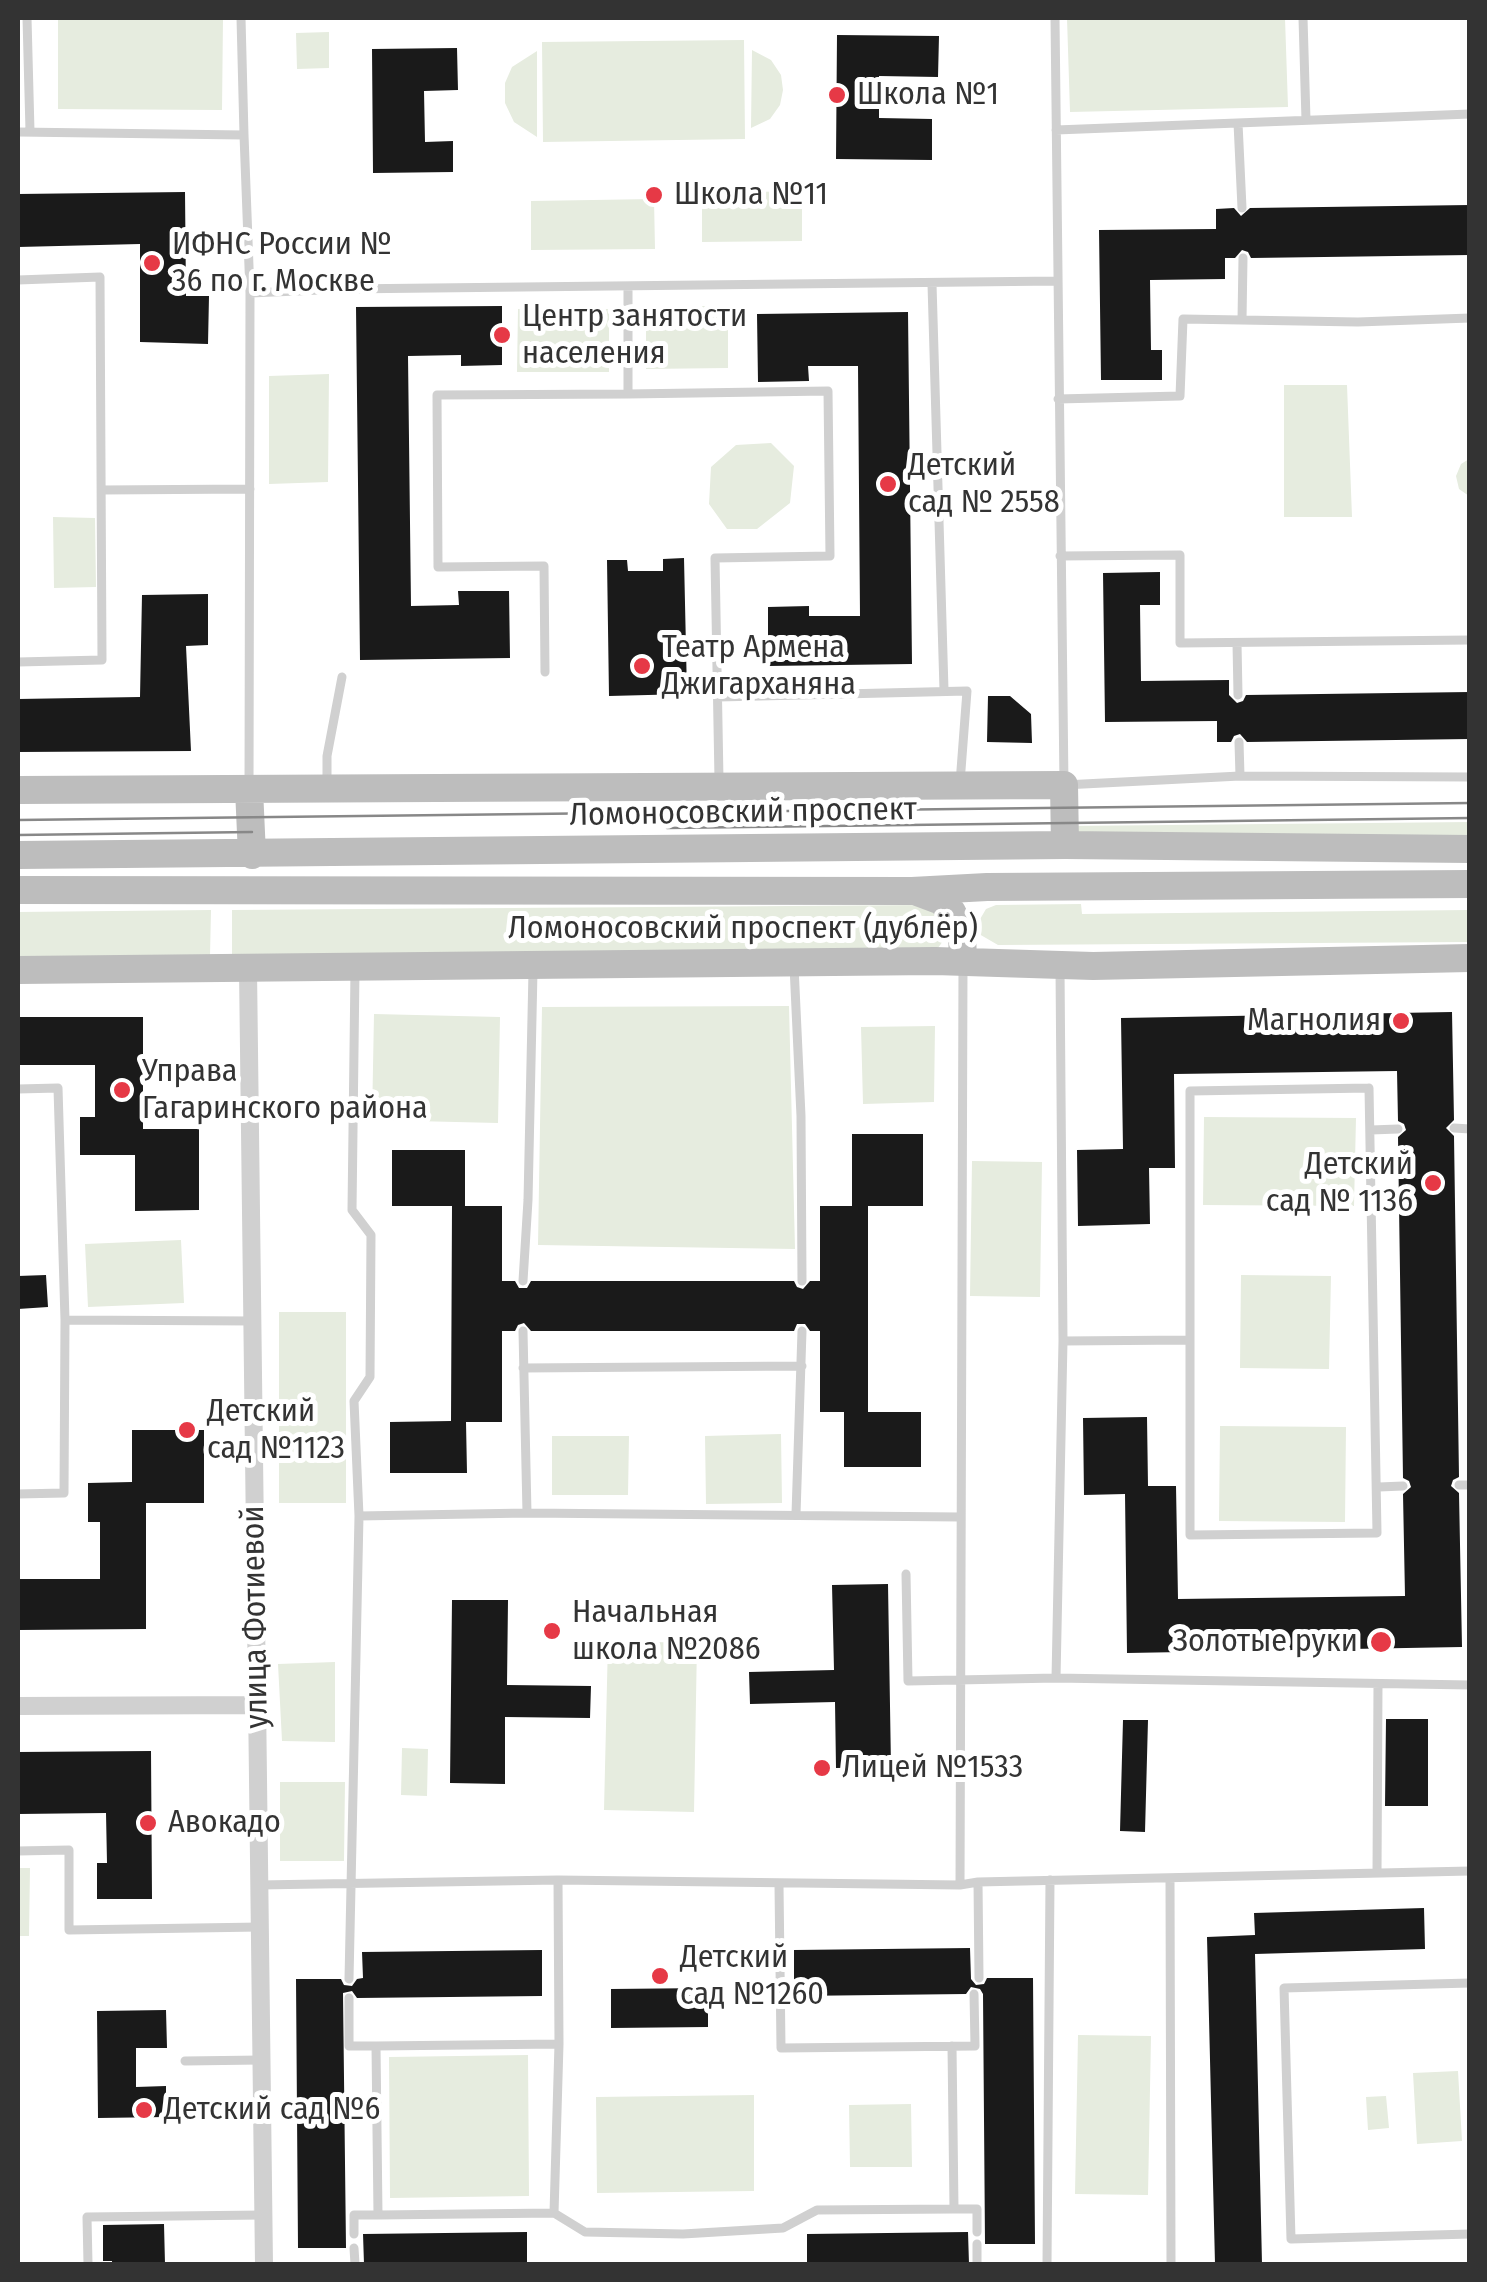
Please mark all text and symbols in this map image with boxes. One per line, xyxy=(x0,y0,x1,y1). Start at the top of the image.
place label: Школа №1 xyxy=(857,76,999,114)
marker: Школа №1 xyxy=(826,84,848,106)
place label: Школа №11 xyxy=(674,176,828,214)
marker: Школа №11 xyxy=(643,184,665,206)
place label: ИФНС России № 36 по г. Москве xyxy=(172,226,392,301)
marker: ИФНС России № 36 по г. Москве xyxy=(141,252,163,274)
place label: Центр занятости населения xyxy=(522,298,747,373)
marker: Центр занятости населения xyxy=(491,324,513,346)
place label: Детский сад № 2558 xyxy=(908,447,1060,522)
marker: Детский сад № 2558 xyxy=(877,473,899,495)
place label: Театр Армена Джигарханяна xyxy=(662,629,856,704)
marker: Театр Армена Джигарханяна xyxy=(631,655,653,677)
street label: Ломоносовский проспект xyxy=(569,791,917,835)
street label: Ломоносовский проспект (дублёр) xyxy=(508,910,978,948)
place label: Магнолия xyxy=(1247,1002,1381,1040)
marker: Магнолия xyxy=(1390,1010,1412,1032)
place label: Управа Гагаринского района xyxy=(142,1053,428,1128)
marker: Управа Гагаринского района xyxy=(111,1079,133,1101)
place label: Детский сад № 1136 xyxy=(1266,1146,1413,1221)
marker: Детский сад № 1136 xyxy=(1422,1172,1444,1194)
place label: Детский сад №1123 xyxy=(207,1393,345,1468)
marker: Детский сад №1123 xyxy=(176,1419,198,1441)
street label: улица Фотиевой xyxy=(235,1505,277,1729)
place label: Начальная школа №2086 xyxy=(572,1594,761,1669)
marker: Начальная школа №2086 xyxy=(541,1620,563,1642)
place label: Золотые руки xyxy=(1173,1623,1358,1661)
marker: Золотые руки xyxy=(1368,1629,1394,1655)
place label: Лицей №1533 xyxy=(842,1749,1023,1787)
marker: Лицей №1533 xyxy=(811,1757,833,1779)
place label: Авокадо xyxy=(168,1804,281,1842)
marker: Авокадо xyxy=(137,1812,159,1834)
place label: Детский сад №1260 xyxy=(680,1939,824,2014)
marker: Детский сад №1260 xyxy=(649,1965,671,1987)
place label: Детский сад №6 xyxy=(164,2091,380,2129)
marker: Детский сад №6 xyxy=(133,2099,155,2121)

